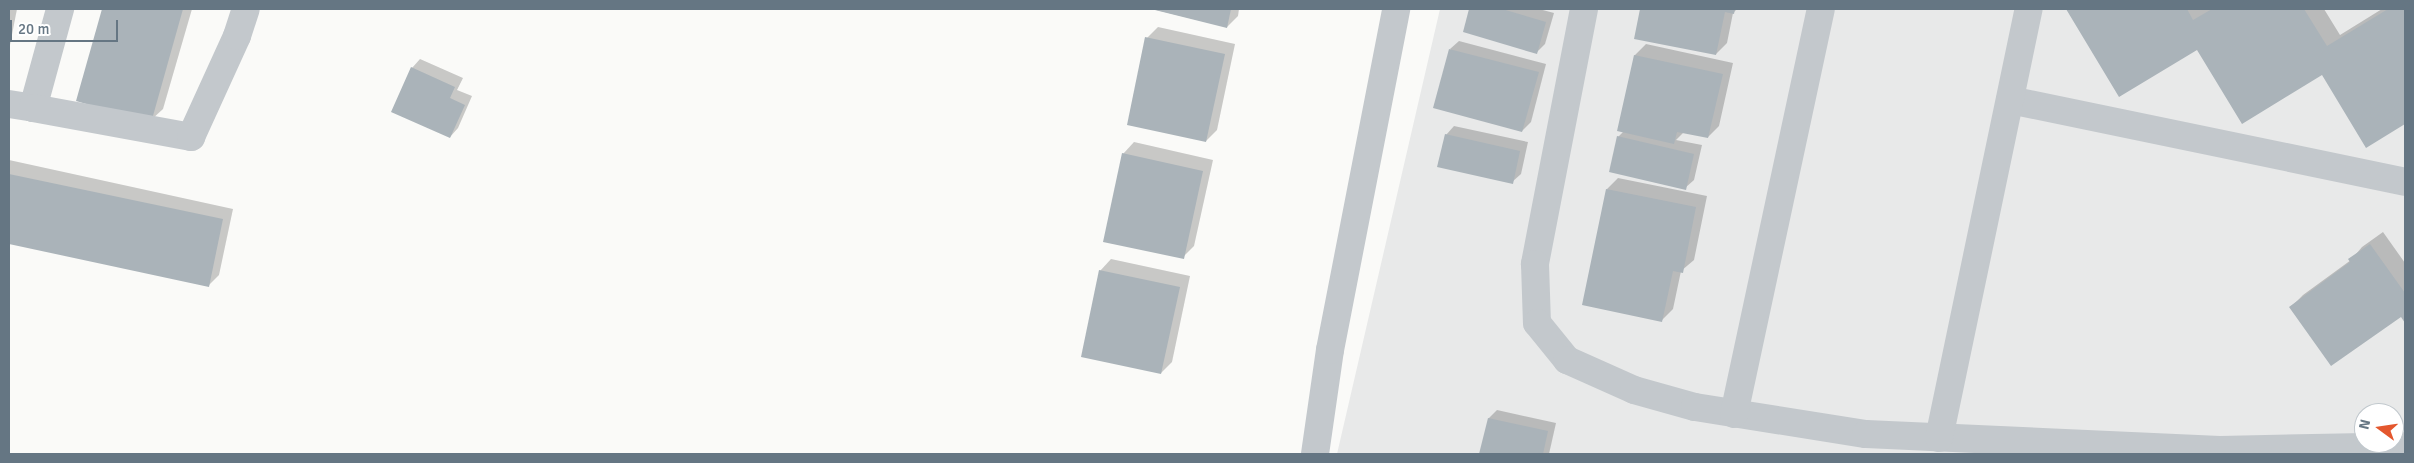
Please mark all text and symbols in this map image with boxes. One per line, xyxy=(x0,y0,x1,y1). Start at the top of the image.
scale bar xyxy=(12,10,120,42)
text: 20 m xyxy=(18,20,49,38)
north arrow xyxy=(2354,403,2404,453)
text: N xyxy=(2356,418,2374,431)

